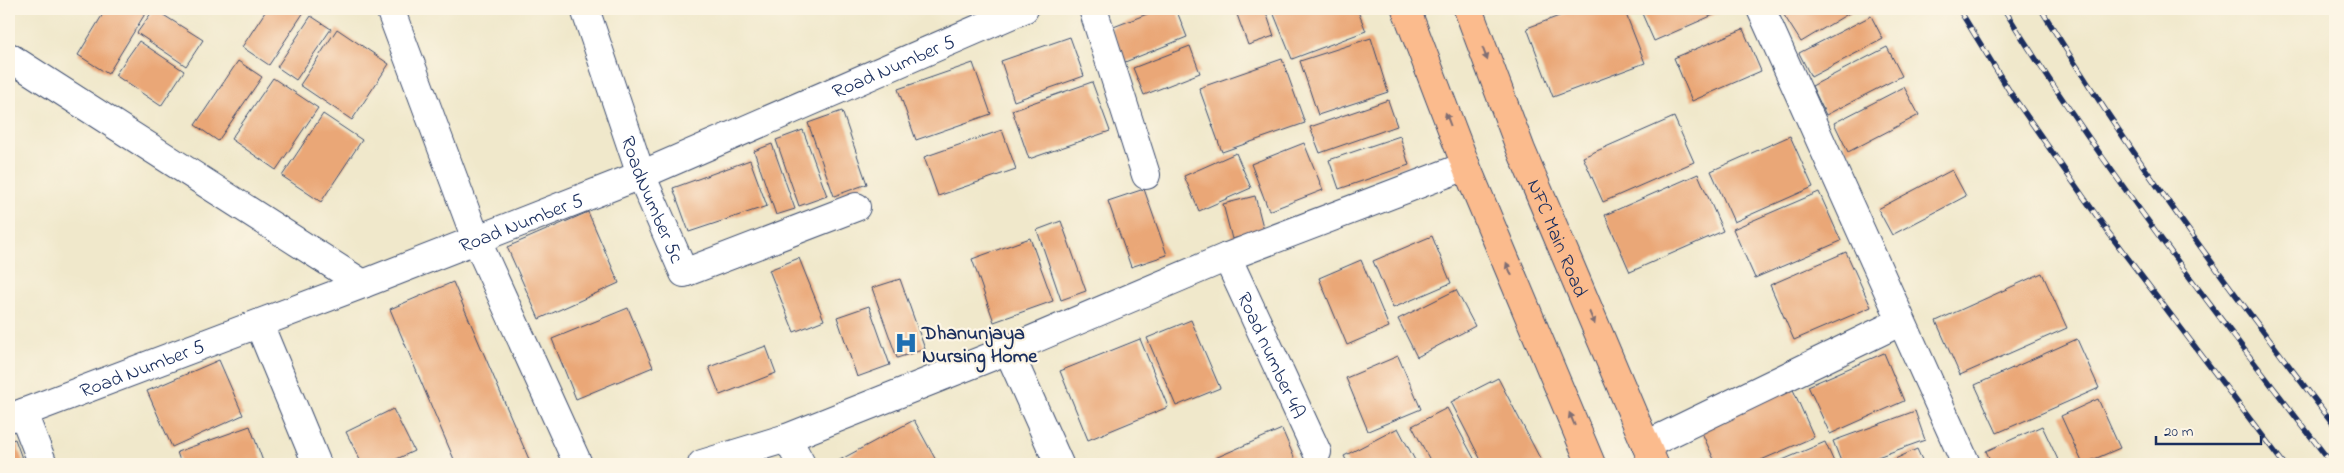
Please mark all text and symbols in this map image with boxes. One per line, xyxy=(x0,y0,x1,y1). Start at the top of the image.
street label: Road Number 5 xyxy=(828,29,960,107)
one-way arrow xyxy=(1482,47,1489,62)
one-way arrow xyxy=(1444,111,1452,126)
street label: RoadNumber 5c xyxy=(612,133,690,268)
street label: NFC Main Road xyxy=(1518,175,1594,302)
street label: Road Number 5 xyxy=(455,187,588,262)
one-way arrow xyxy=(1505,262,1513,276)
street label: Road number 4A xyxy=(1228,288,1312,424)
one-way arrow xyxy=(1589,311,1597,326)
place label: Dhanunjaya Nursing Home xyxy=(921,320,1038,373)
hospital icon: Dhanunjaya Nursing Home xyxy=(893,330,919,356)
street label: Road Number 5 xyxy=(76,333,209,407)
one-way arrow xyxy=(1568,412,1576,426)
scale bar xyxy=(2156,413,2262,445)
text: 20 m xyxy=(2164,421,2194,443)

